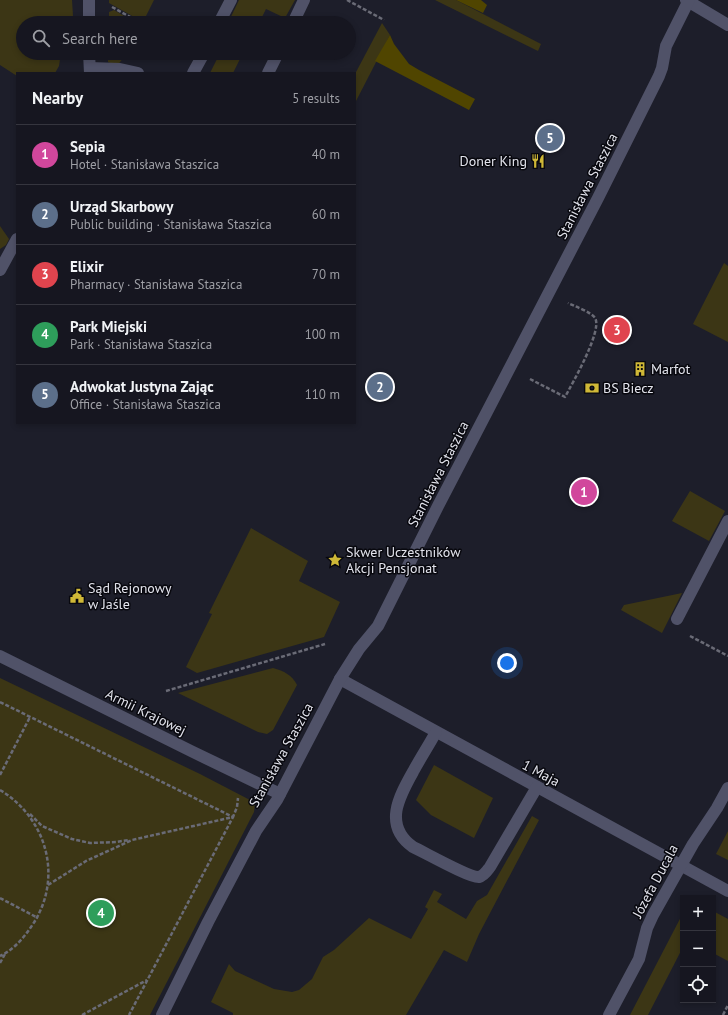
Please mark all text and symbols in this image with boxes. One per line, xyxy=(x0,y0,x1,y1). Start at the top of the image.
search box xyxy=(16,16,356,60)
icon: search xyxy=(30,27,52,49)
text: Search here xyxy=(62,29,138,48)
text: Nearby xyxy=(32,87,83,109)
text: 5 results xyxy=(292,90,340,107)
pin: 5 xyxy=(537,123,563,153)
street label: Stanisława Staszica xyxy=(552,130,622,242)
text: Sepia xyxy=(70,137,105,156)
text: 1 xyxy=(41,146,49,163)
text: 40 m xyxy=(312,146,340,163)
place label: Doner King xyxy=(460,152,527,170)
restaurant icon: Doner King xyxy=(530,153,546,169)
text: Hotel · Stanisława Staszica xyxy=(70,156,219,173)
text: Urząd Skarbowy xyxy=(70,197,173,216)
text: 2 xyxy=(41,206,49,223)
text: 60 m xyxy=(312,206,340,223)
text: Public building · Stanisława Staszica xyxy=(70,216,272,233)
text: Elixir xyxy=(70,257,103,276)
text: 3 xyxy=(41,266,49,283)
text: 70 m xyxy=(312,266,340,283)
text: Pharmacy · Stanisława Staszica xyxy=(70,276,242,293)
pin: 3 xyxy=(604,315,630,345)
text: Park Miejski xyxy=(70,317,147,336)
text: 4 xyxy=(41,326,49,343)
text: 100 m xyxy=(305,326,340,343)
text: Park · Stanisława Staszica xyxy=(70,336,212,353)
place label: Marfot xyxy=(651,360,691,378)
building icon: Marfot xyxy=(632,361,648,377)
pin: 2 xyxy=(367,372,393,402)
text: Adwokat Justyna Zając xyxy=(70,377,214,396)
place label: BS Biecz xyxy=(603,379,654,397)
bank icon: BS Biecz xyxy=(584,380,600,396)
text: 5 xyxy=(41,386,49,403)
text: 110 m xyxy=(305,386,340,403)
text: Office · Stanisława Staszica xyxy=(70,396,221,413)
street label: Stanisława Staszica xyxy=(403,418,473,530)
pin: 1 xyxy=(571,477,597,507)
place label: Skwer Uczestników Akcji Pensjonat xyxy=(346,543,461,577)
place icon: Skwer Uczestników Akcji Pensjonat xyxy=(327,552,343,568)
place label: Sąd Rejonowy w Jaśle xyxy=(88,579,172,613)
public building icon: Sąd Rejonowy w Jaśle xyxy=(69,588,85,604)
your location xyxy=(497,653,517,673)
street label: Armii Krajowej xyxy=(103,685,189,739)
street label: Stanisława Staszica xyxy=(245,700,317,810)
street label: 1 Maja xyxy=(519,756,563,790)
street label: Józefa Ducala xyxy=(628,841,682,922)
map controls xyxy=(680,895,716,1003)
button: + xyxy=(680,895,716,931)
pin: 4 xyxy=(88,898,114,928)
button: − xyxy=(680,931,716,967)
button: locate xyxy=(680,967,716,1003)

